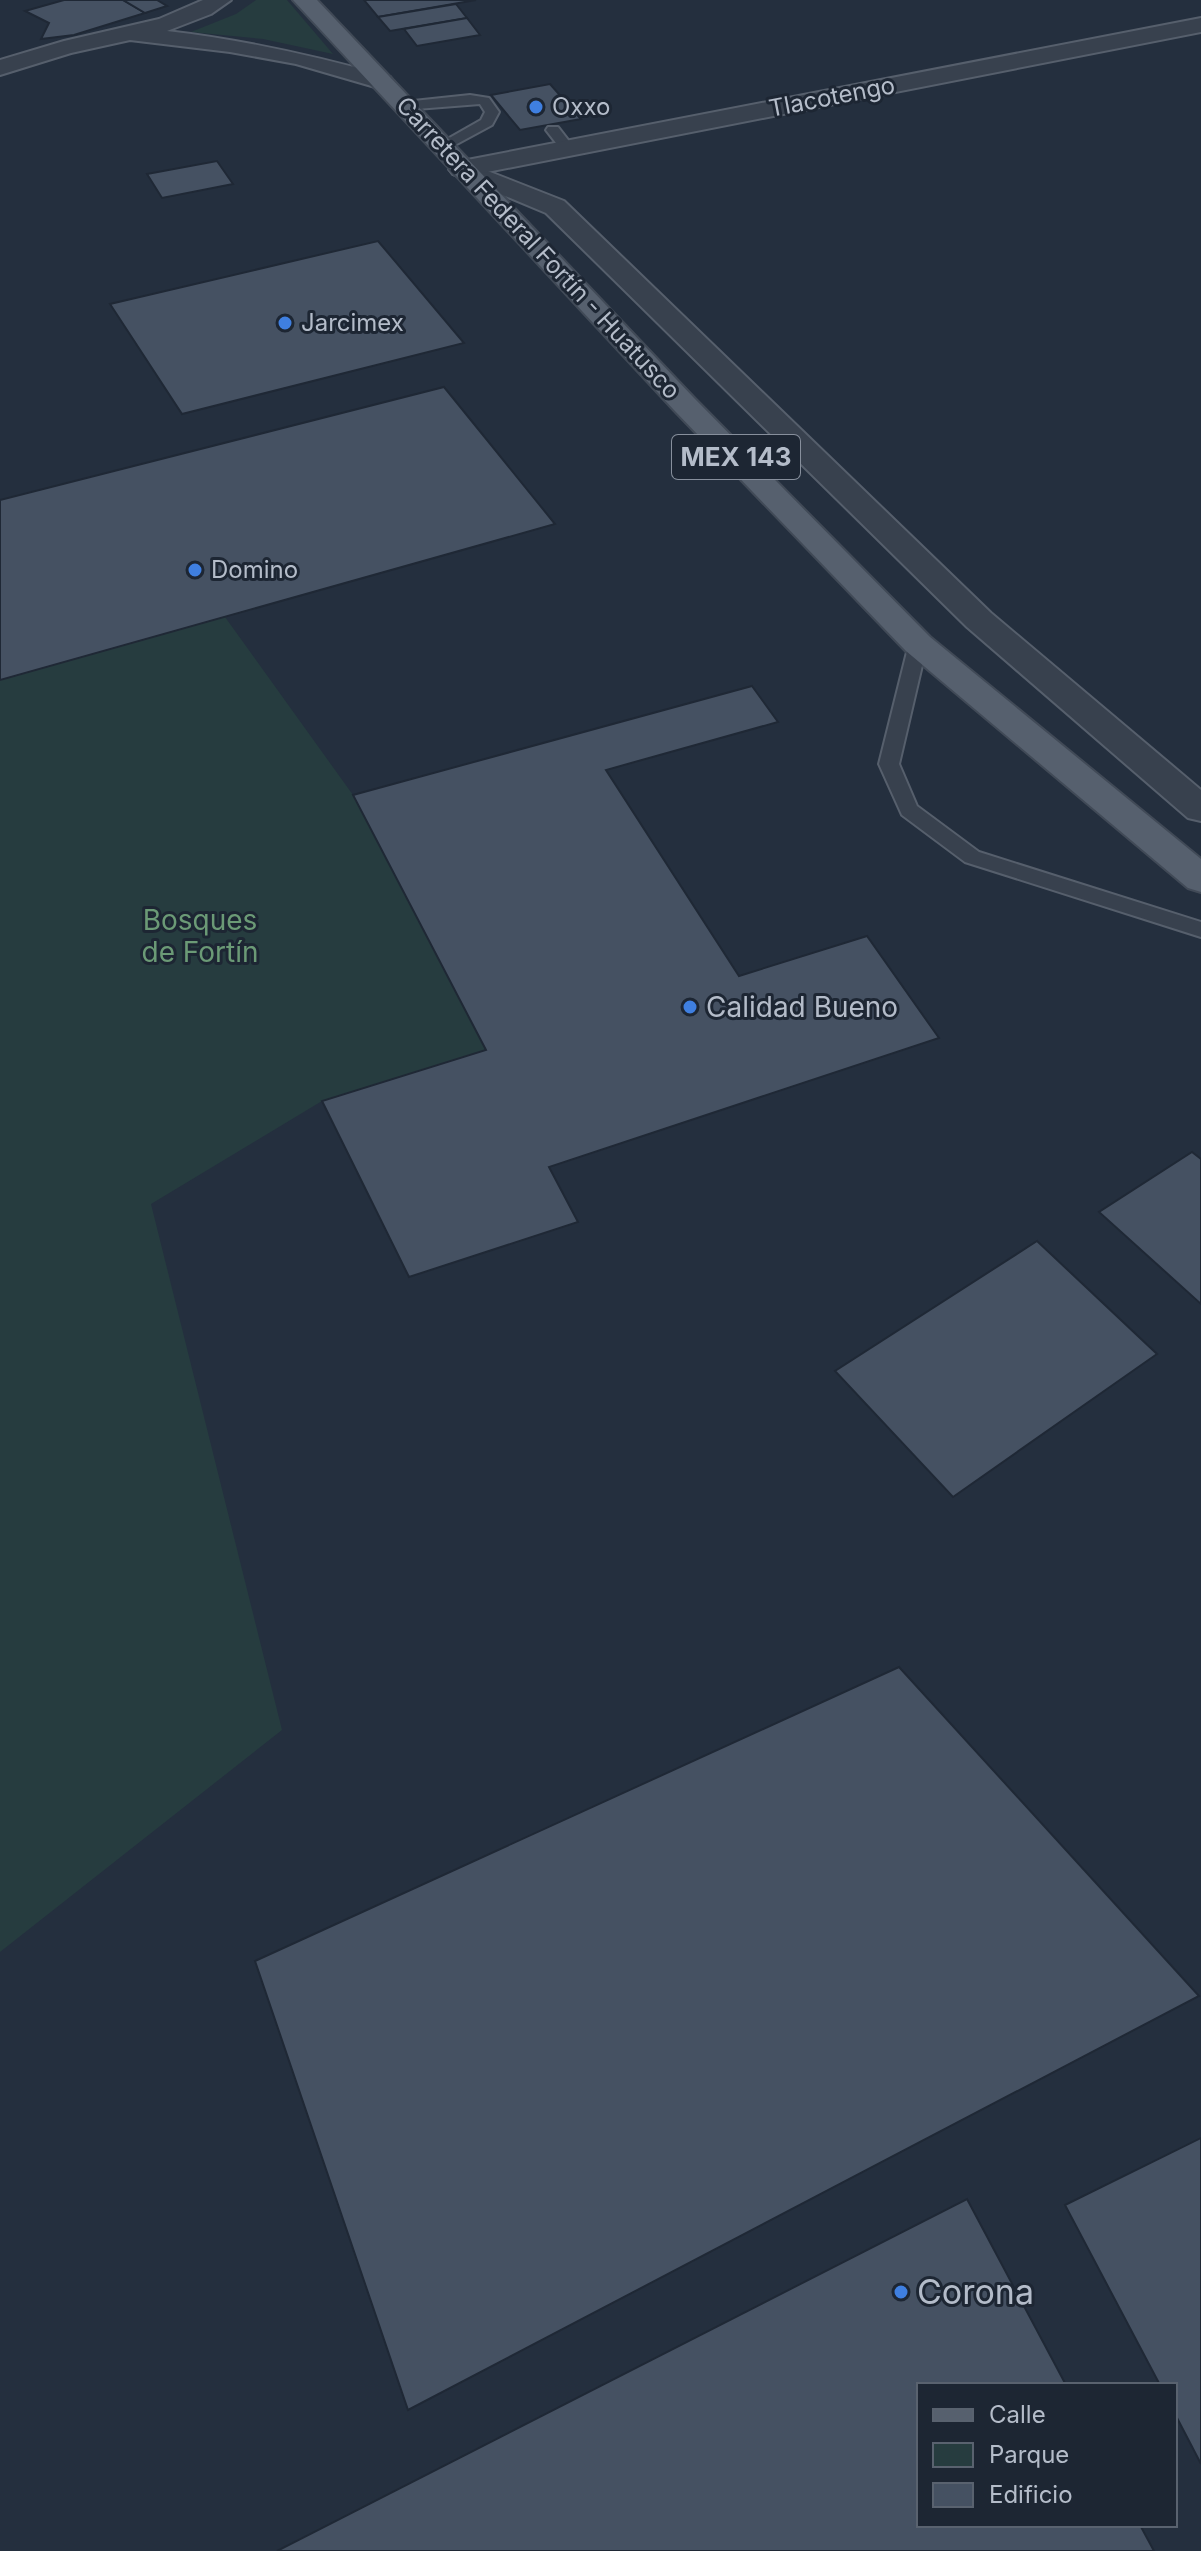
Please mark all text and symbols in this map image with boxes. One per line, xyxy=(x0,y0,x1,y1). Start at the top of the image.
street label: Tlacotengo xyxy=(766,70,897,123)
street label: Carretera Federal Fortín - Huatusco xyxy=(390,91,686,405)
place label: Oxxo xyxy=(552,92,610,121)
marker: Oxxo xyxy=(527,98,545,116)
place label: Jarcimex xyxy=(301,308,404,337)
marker: Jarcimex xyxy=(276,314,294,332)
road number: MEX 143 xyxy=(672,435,800,479)
place label: Domino xyxy=(211,555,298,584)
marker: Domino xyxy=(186,561,204,579)
park label: Bosques de Fortín xyxy=(141,903,259,969)
place label: Calidad Bueno xyxy=(706,990,898,1024)
marker: Calidad Bueno xyxy=(681,998,699,1016)
place label: Corona xyxy=(917,2271,1034,2312)
marker: Corona xyxy=(892,2283,910,2301)
legend xyxy=(917,2383,1177,2527)
text: Calle xyxy=(989,2400,1046,2429)
text: Parque xyxy=(989,2440,1069,2469)
text: Edificio xyxy=(989,2480,1073,2509)

